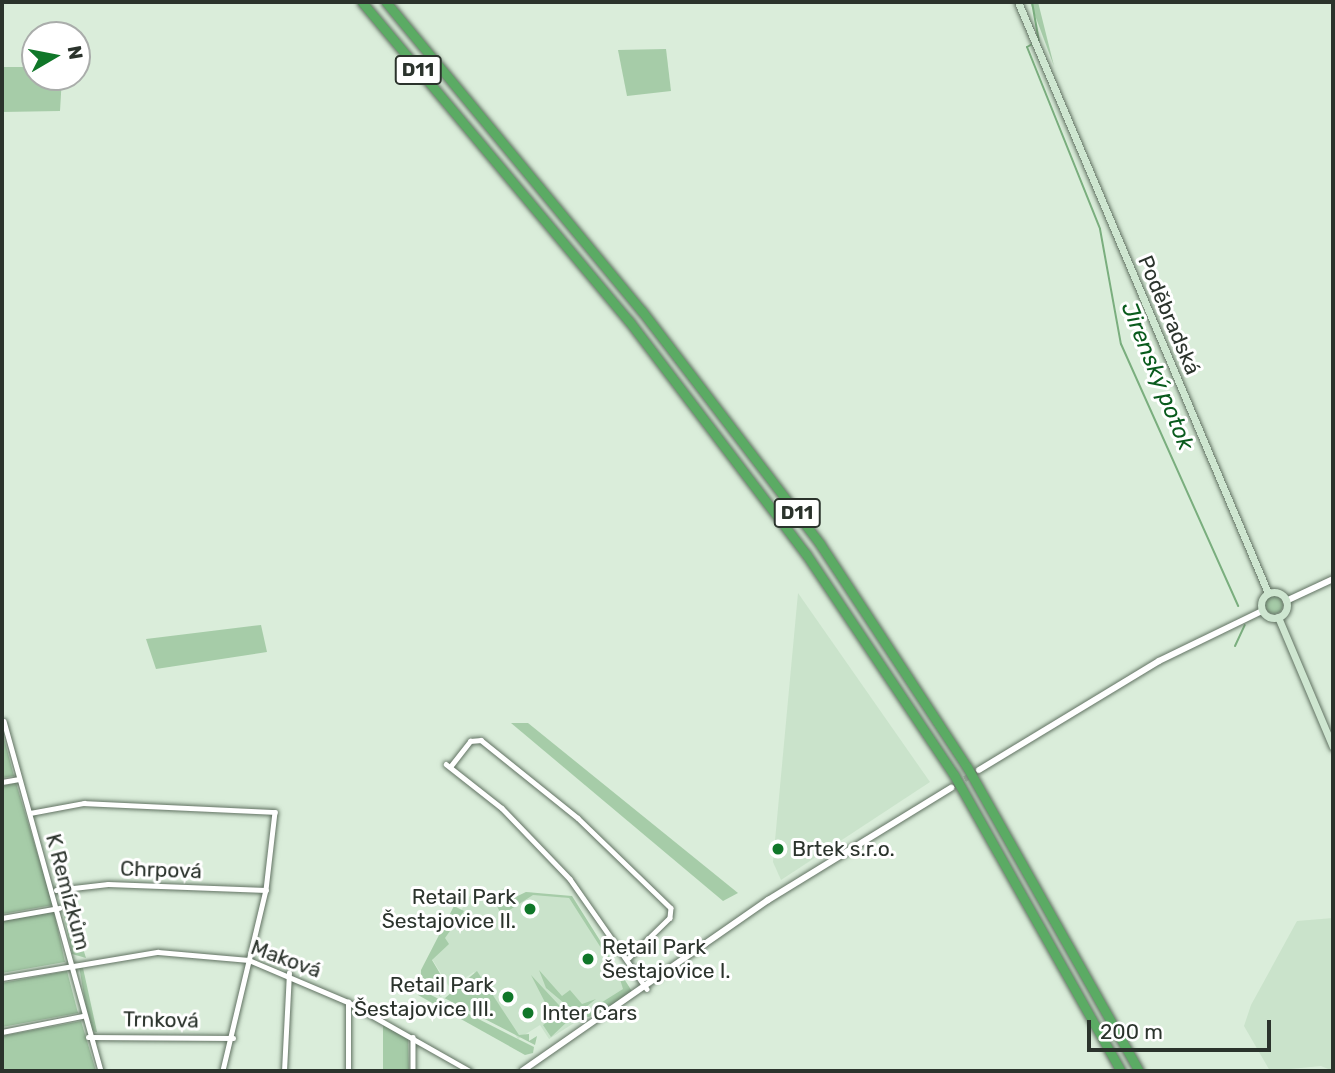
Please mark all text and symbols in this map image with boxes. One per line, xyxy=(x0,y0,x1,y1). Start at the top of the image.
north arrow xyxy=(21,21,91,91)
text: N xyxy=(63,44,88,61)
road number: D11 xyxy=(394,54,442,86)
street label: Poděbradská xyxy=(1133,252,1205,378)
water label: Jirenský potok xyxy=(1116,298,1200,454)
road number: D11 xyxy=(772,498,822,528)
street label: K Remízkům xyxy=(40,831,96,953)
place label: Brtek s.r.o. xyxy=(792,836,895,862)
marker: Brtek s.r.o. xyxy=(770,841,786,857)
street label: Chrpová xyxy=(120,856,202,884)
place label: Retail Park Šestajovice II. xyxy=(382,884,516,934)
marker: Retail Park Šestajovice II. xyxy=(522,901,538,917)
place label: Retail Park Šestajovice I. xyxy=(602,934,731,984)
street label: Maková xyxy=(247,935,325,983)
marker: Retail Park Šestajovice I. xyxy=(580,951,596,967)
place label: Retail Park Šestajovice III. xyxy=(354,972,494,1022)
marker: Retail Park Šestajovice III. xyxy=(500,989,516,1005)
place label: Inter Cars xyxy=(542,1000,638,1026)
marker: Inter Cars xyxy=(520,1005,536,1021)
scale bar xyxy=(1090,1006,1274,1050)
street label: Trnková xyxy=(123,1007,199,1033)
text: 200 m xyxy=(1100,1019,1163,1044)

